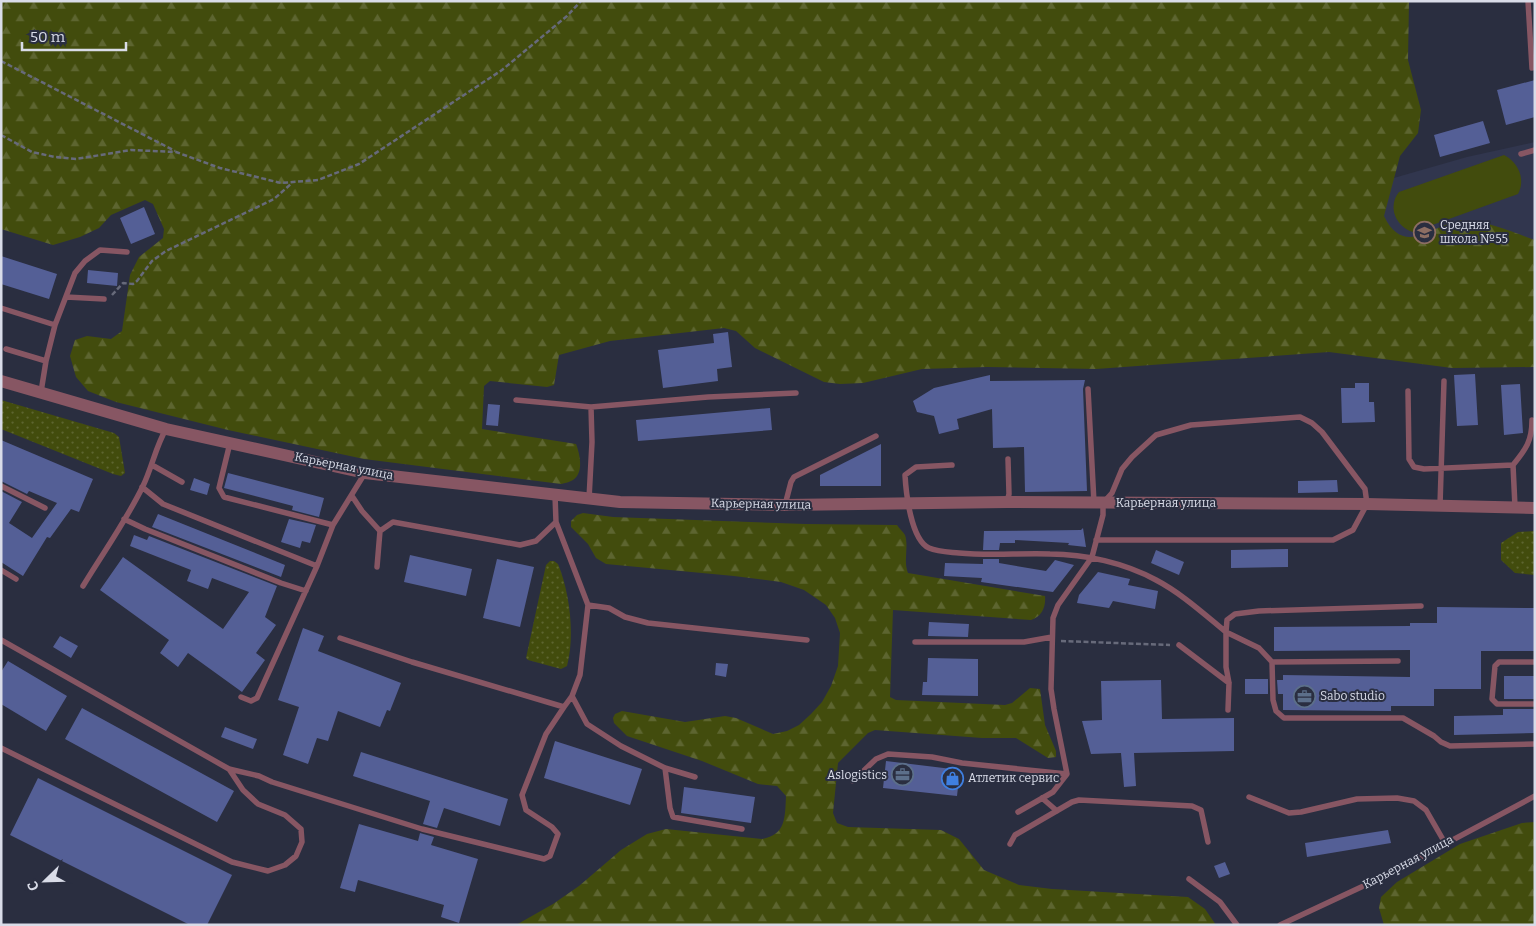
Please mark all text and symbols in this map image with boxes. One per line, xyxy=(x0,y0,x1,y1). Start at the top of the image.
scale bar xyxy=(22,20,126,52)
text: 50 m xyxy=(30,28,66,46)
place label: Средняя школа №55 xyxy=(1440,218,1508,246)
school or university icon: Средняя школа №55 xyxy=(1412,220,1436,244)
street label: Карьерная улица xyxy=(293,450,395,483)
street label: Карьерная улица xyxy=(711,496,812,512)
street label: Карьерная улица xyxy=(1116,496,1217,510)
office icon: Sabo studio xyxy=(1292,684,1316,708)
place label: Sabo studio xyxy=(1320,689,1385,703)
office icon: Aslogistics xyxy=(891,763,915,787)
shop icon: Атлетик сервис xyxy=(940,766,964,790)
place label: Aslogistics xyxy=(827,768,887,782)
place label: Атлетик сервис xyxy=(968,771,1059,785)
street label: Карьерная улица xyxy=(1360,832,1456,892)
north arrow xyxy=(20,856,70,906)
text: С xyxy=(24,878,43,893)

